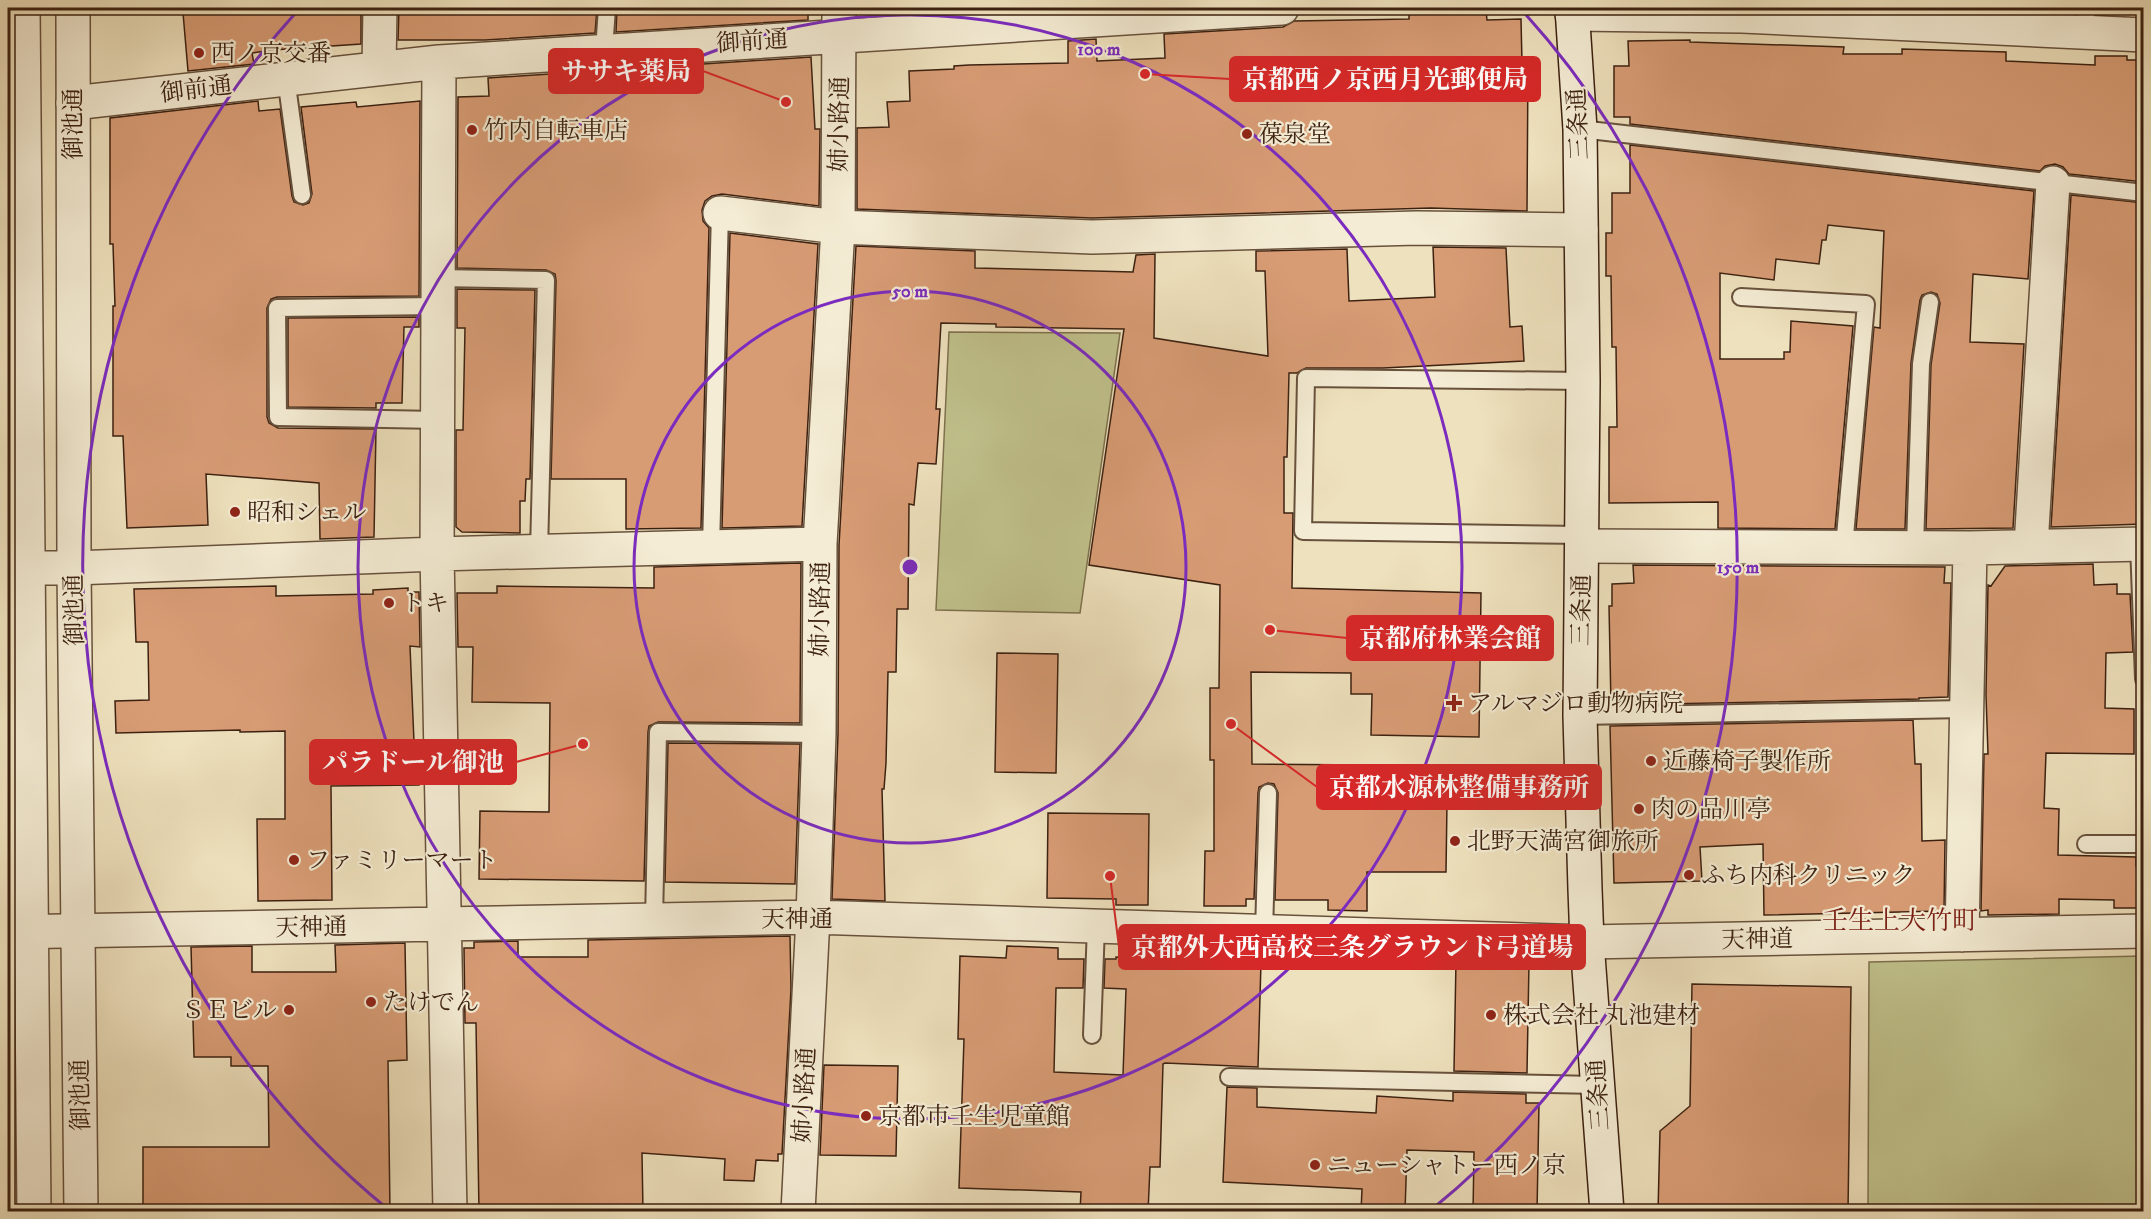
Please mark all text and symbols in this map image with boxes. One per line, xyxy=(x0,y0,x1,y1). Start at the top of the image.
street label: 御前通 xyxy=(715,25,789,59)
place label: 西ノ京交番 xyxy=(211,39,331,69)
text: 100 m xyxy=(1077,39,1121,61)
marker: 西ノ京交番 xyxy=(192,46,206,60)
callout: ササキ薬局 xyxy=(549,49,703,93)
text: ササキ薬局 xyxy=(561,56,691,89)
callout: 京都西ノ京西月光郵便局 xyxy=(1230,57,1540,101)
text: 京都西ノ京西月光郵便局 xyxy=(1242,64,1528,97)
street label: 御前通 xyxy=(159,71,234,109)
street label: 姉小路通 xyxy=(824,76,856,172)
street label: 三条通 xyxy=(1562,87,1596,161)
street label: 御池通 xyxy=(59,88,89,160)
place label: 竹内自転車店 xyxy=(484,116,628,146)
place label: 葆泉堂 xyxy=(1259,120,1331,150)
marker: 竹内自転車店 xyxy=(465,123,479,137)
marker: 葆泉堂 xyxy=(1240,127,1254,141)
text: 50 m xyxy=(891,281,928,303)
place label: 昭和シェル xyxy=(247,498,367,528)
marker: 昭和シェル xyxy=(228,505,242,519)
centre of rings xyxy=(900,557,920,577)
text: 150 m xyxy=(1717,557,1760,579)
street label: 姉小路通 xyxy=(805,561,837,657)
street label: 御池通 xyxy=(59,574,91,646)
street label: 三条通 xyxy=(1566,574,1598,646)
place label: トキ xyxy=(401,589,449,619)
marker: トキ xyxy=(382,596,396,610)
callout: 京都府林業会館 xyxy=(1347,616,1553,660)
text: 京都府林業会館 xyxy=(1359,623,1541,656)
place label: アルマジロ動物病院 xyxy=(1468,689,1683,719)
marker: アルマジロ動物病院 xyxy=(1445,694,1463,712)
callout: パラドール御池 xyxy=(310,740,516,784)
text: パラドール御池 xyxy=(322,747,504,780)
place label: 近藤椅子製作所 xyxy=(1663,747,1831,777)
marker: 近藤椅子製作所 xyxy=(1644,754,1658,768)
callout: 京都水源林整備事務所 xyxy=(1317,765,1601,809)
text: 京都水源林整備事務所 xyxy=(1329,772,1589,805)
place label: 肉の品川亭 xyxy=(1651,795,1771,825)
marker: 肉の品川亭 xyxy=(1632,802,1646,816)
place label: 北野天満宮御旅所 xyxy=(1467,827,1659,857)
marker: 北野天満宮御旅所 xyxy=(1448,834,1462,848)
place label: ファミリーマート xyxy=(306,846,498,876)
marker: ファミリーマート xyxy=(287,853,301,867)
place label: ふち内科クリニック xyxy=(1701,861,1916,891)
marker: ふち内科クリニック xyxy=(1682,868,1696,882)
street label: 天神通 xyxy=(761,905,833,935)
district label: 壬生上大竹町 xyxy=(1822,905,1978,938)
street label: 天神通 xyxy=(275,912,347,944)
street label: 天神道 xyxy=(1721,924,1793,956)
callout: 京都外大西高校三条グラウンド弓道場 xyxy=(1119,925,1585,969)
text: 京都外大西高校三条グラウンド弓道場 xyxy=(1131,932,1573,965)
place label: たけでん xyxy=(383,988,479,1018)
marker: たけでん xyxy=(364,995,378,1009)
place label: ＳＥビル xyxy=(181,996,277,1026)
place label: 株式会社 丸池建材 xyxy=(1503,1001,1700,1031)
marker: ＳＥビル xyxy=(282,1003,296,1017)
marker: 株式会社 丸池建材 xyxy=(1484,1008,1498,1022)
street label: 姉小路通 xyxy=(788,1046,822,1144)
street label: 三条通 xyxy=(1582,1058,1616,1132)
street label: 御池通 xyxy=(65,1059,97,1131)
place label: 京都市壬生児童館 xyxy=(878,1102,1070,1132)
marker: 京都市壬生児童館 xyxy=(859,1109,873,1123)
place label: ニューシャトー西ノ京 xyxy=(1327,1151,1566,1181)
marker: ニューシャトー西ノ京 xyxy=(1308,1158,1322,1172)

